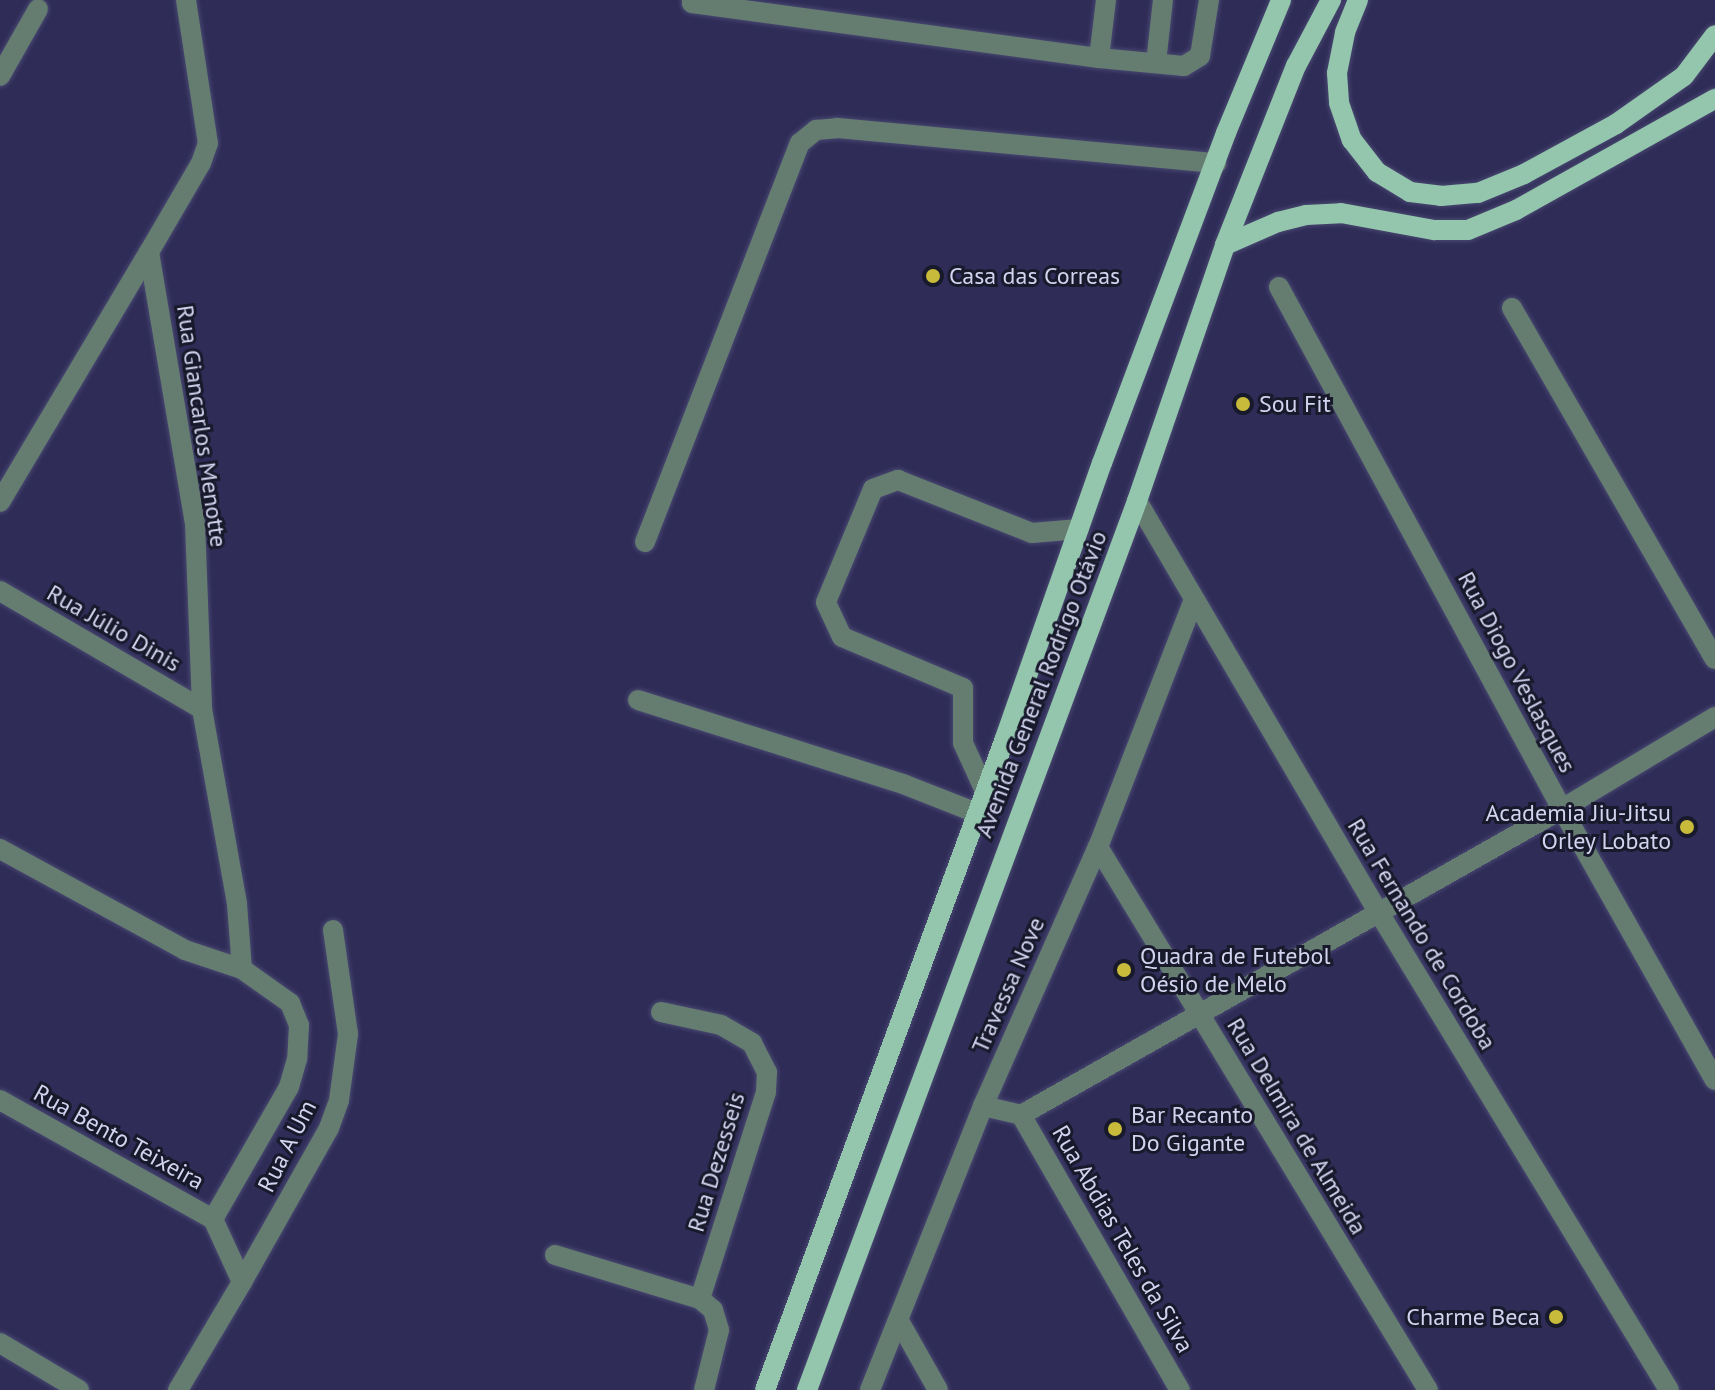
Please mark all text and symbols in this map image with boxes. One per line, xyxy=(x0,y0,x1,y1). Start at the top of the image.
place label: Casa das Correas xyxy=(949,262,1120,290)
marker: Casa das Correas xyxy=(924,267,942,285)
street label: Rua Giancarlos Menotte xyxy=(171,303,233,549)
place label: Sou Fit xyxy=(1259,390,1331,418)
marker: Sou Fit xyxy=(1234,395,1252,413)
street label: Avenida General Rodrigo Otávio xyxy=(969,527,1113,841)
street label: Rua Diogo Veslasques xyxy=(1452,566,1582,778)
street label: Rua Júlio Dinis xyxy=(42,578,186,678)
place label: Academia Jiu-Jitsu Orley Lobato xyxy=(1486,799,1671,855)
street label: Rua Fernando de Cordoba xyxy=(1342,813,1502,1055)
marker: Academia Jiu-Jitsu Orley Lobato xyxy=(1678,818,1696,836)
street label: Travessa Nove xyxy=(965,913,1051,1057)
place label: Quadra de Futebol Oésio de Melo xyxy=(1140,942,1330,998)
marker: Quadra de Futebol Oésio de Melo xyxy=(1115,961,1133,979)
street label: Rua Delmira de Almeida xyxy=(1221,1012,1373,1240)
street label: Rua Bento Teixeira xyxy=(28,1078,210,1196)
street label: Rua Dezesseis xyxy=(681,1089,751,1235)
street label: Rua A Um xyxy=(251,1095,323,1197)
place label: Bar Recanto Do Gigante xyxy=(1131,1101,1253,1157)
street label: Rua Abdias Teles da Silva xyxy=(1046,1120,1200,1358)
marker: Bar Recanto Do Gigante xyxy=(1106,1120,1124,1138)
place label: Charme Beca xyxy=(1406,1303,1540,1331)
marker: Charme Beca xyxy=(1547,1308,1565,1326)

